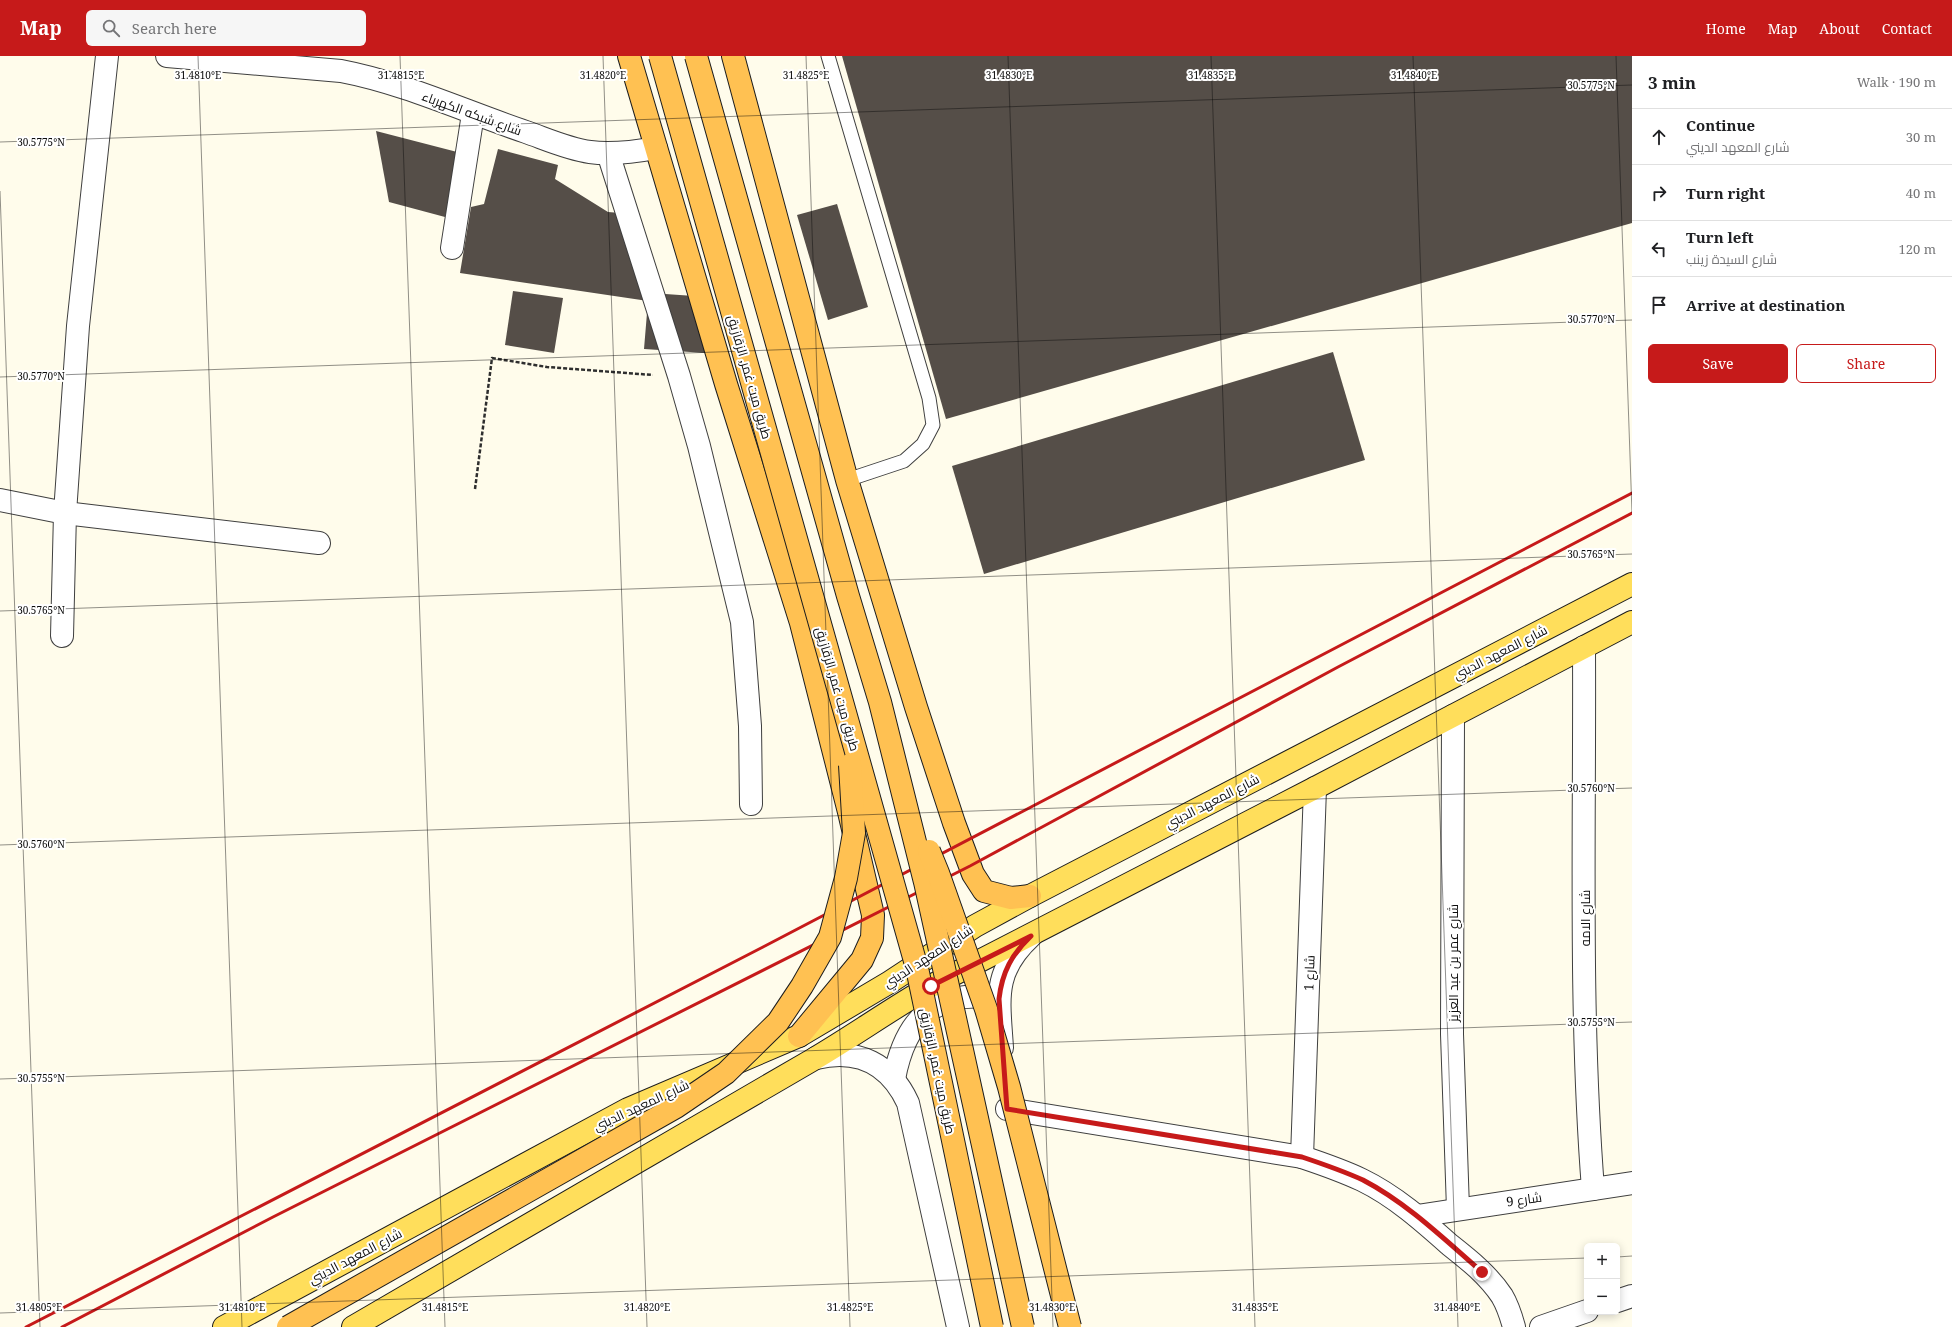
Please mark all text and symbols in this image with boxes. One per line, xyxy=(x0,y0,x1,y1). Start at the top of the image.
search box xyxy=(86,10,366,46)
text: Map xyxy=(20,15,62,41)
icon: search xyxy=(100,17,122,39)
text: Search here xyxy=(132,18,217,38)
text: Home xyxy=(1706,19,1746,38)
text: Map xyxy=(1768,19,1797,38)
text: About xyxy=(1819,19,1860,38)
text: Contact xyxy=(1882,19,1932,38)
text: 31.4810°E xyxy=(175,68,221,82)
text: 31.4815°E xyxy=(378,68,424,82)
text: 31.4820°E xyxy=(580,68,626,82)
text: 31.4825°E xyxy=(783,68,829,82)
text: 31.4830°E xyxy=(986,68,1032,82)
text: 31.4835°E xyxy=(1188,68,1234,82)
text: 31.4840°E xyxy=(1391,68,1437,82)
text: 3 min xyxy=(1648,71,1696,94)
text: Walk · 190 m xyxy=(1857,73,1936,91)
text: 30.5775°N xyxy=(1567,78,1615,92)
street label: شارع شبكه الكهرباء xyxy=(420,87,524,139)
text: Continue xyxy=(1686,115,1755,135)
icon: ahead xyxy=(1648,126,1670,148)
text: 30 m xyxy=(1906,128,1936,146)
text: 30.5775°N xyxy=(17,135,65,149)
text: شارع المعهد الديني xyxy=(1686,138,1790,156)
icon: right xyxy=(1648,182,1670,204)
text: Turn right xyxy=(1686,183,1765,203)
text: 40 m xyxy=(1906,184,1936,202)
text: Turn left xyxy=(1686,227,1754,247)
icon: left xyxy=(1648,238,1670,260)
text: 120 m xyxy=(1899,240,1936,258)
text: شارع السيدة زينب xyxy=(1686,250,1777,268)
icon: arrive xyxy=(1648,294,1670,316)
text: Arrive at destination xyxy=(1686,295,1845,315)
text: 30.5770°N xyxy=(1567,312,1615,326)
street label: طريق ميت غمر, الزقازيق xyxy=(724,313,776,441)
button: Save xyxy=(1648,344,1788,383)
button: Share xyxy=(1796,344,1936,383)
text: 30.5770°N xyxy=(17,369,65,383)
text: 30.5765°N xyxy=(1567,547,1615,561)
text: 30.5765°N xyxy=(17,603,65,617)
street label: شارع المعهد الديني xyxy=(1450,620,1551,685)
street label: طريق ميت غمر, الزقازيق xyxy=(812,625,864,753)
street label: شارع المعهد الديني xyxy=(1162,769,1263,834)
text: 30.5760°N xyxy=(1567,781,1615,795)
text: 30.5760°N xyxy=(17,837,65,851)
street label: شارع الامه xyxy=(1576,890,1594,946)
street label: شارع عمر بن عبد العزيز xyxy=(1444,904,1462,1023)
street label: شارع المعهد الديني xyxy=(880,920,977,993)
street label: شارع 1 xyxy=(1299,955,1319,991)
route start xyxy=(922,977,940,995)
street label: طريق ميت غمر, الزقازيق xyxy=(916,1006,960,1136)
text: 30.5755°N xyxy=(1567,1015,1615,1029)
text: 30.5755°N xyxy=(17,1071,65,1085)
street label: شارع المعهد الديني xyxy=(590,1075,693,1137)
street label: شارع 9 xyxy=(1505,1188,1543,1210)
street label: شارع المعهد الديني xyxy=(305,1224,406,1290)
map controls xyxy=(1584,1243,1620,1315)
button: + xyxy=(1584,1243,1620,1279)
route end xyxy=(1473,1263,1491,1281)
button: − xyxy=(1584,1279,1620,1315)
text: 31.4805°E xyxy=(16,1300,62,1314)
text: 31.4810°E xyxy=(219,1300,265,1314)
text: 31.4815°E xyxy=(422,1300,468,1314)
text: 31.4820°E xyxy=(624,1300,670,1314)
text: 31.4825°E xyxy=(827,1300,873,1314)
text: 31.4830°E xyxy=(1029,1300,1075,1314)
text: 31.4835°E xyxy=(1232,1300,1278,1314)
text: 31.4840°E xyxy=(1434,1300,1480,1314)

